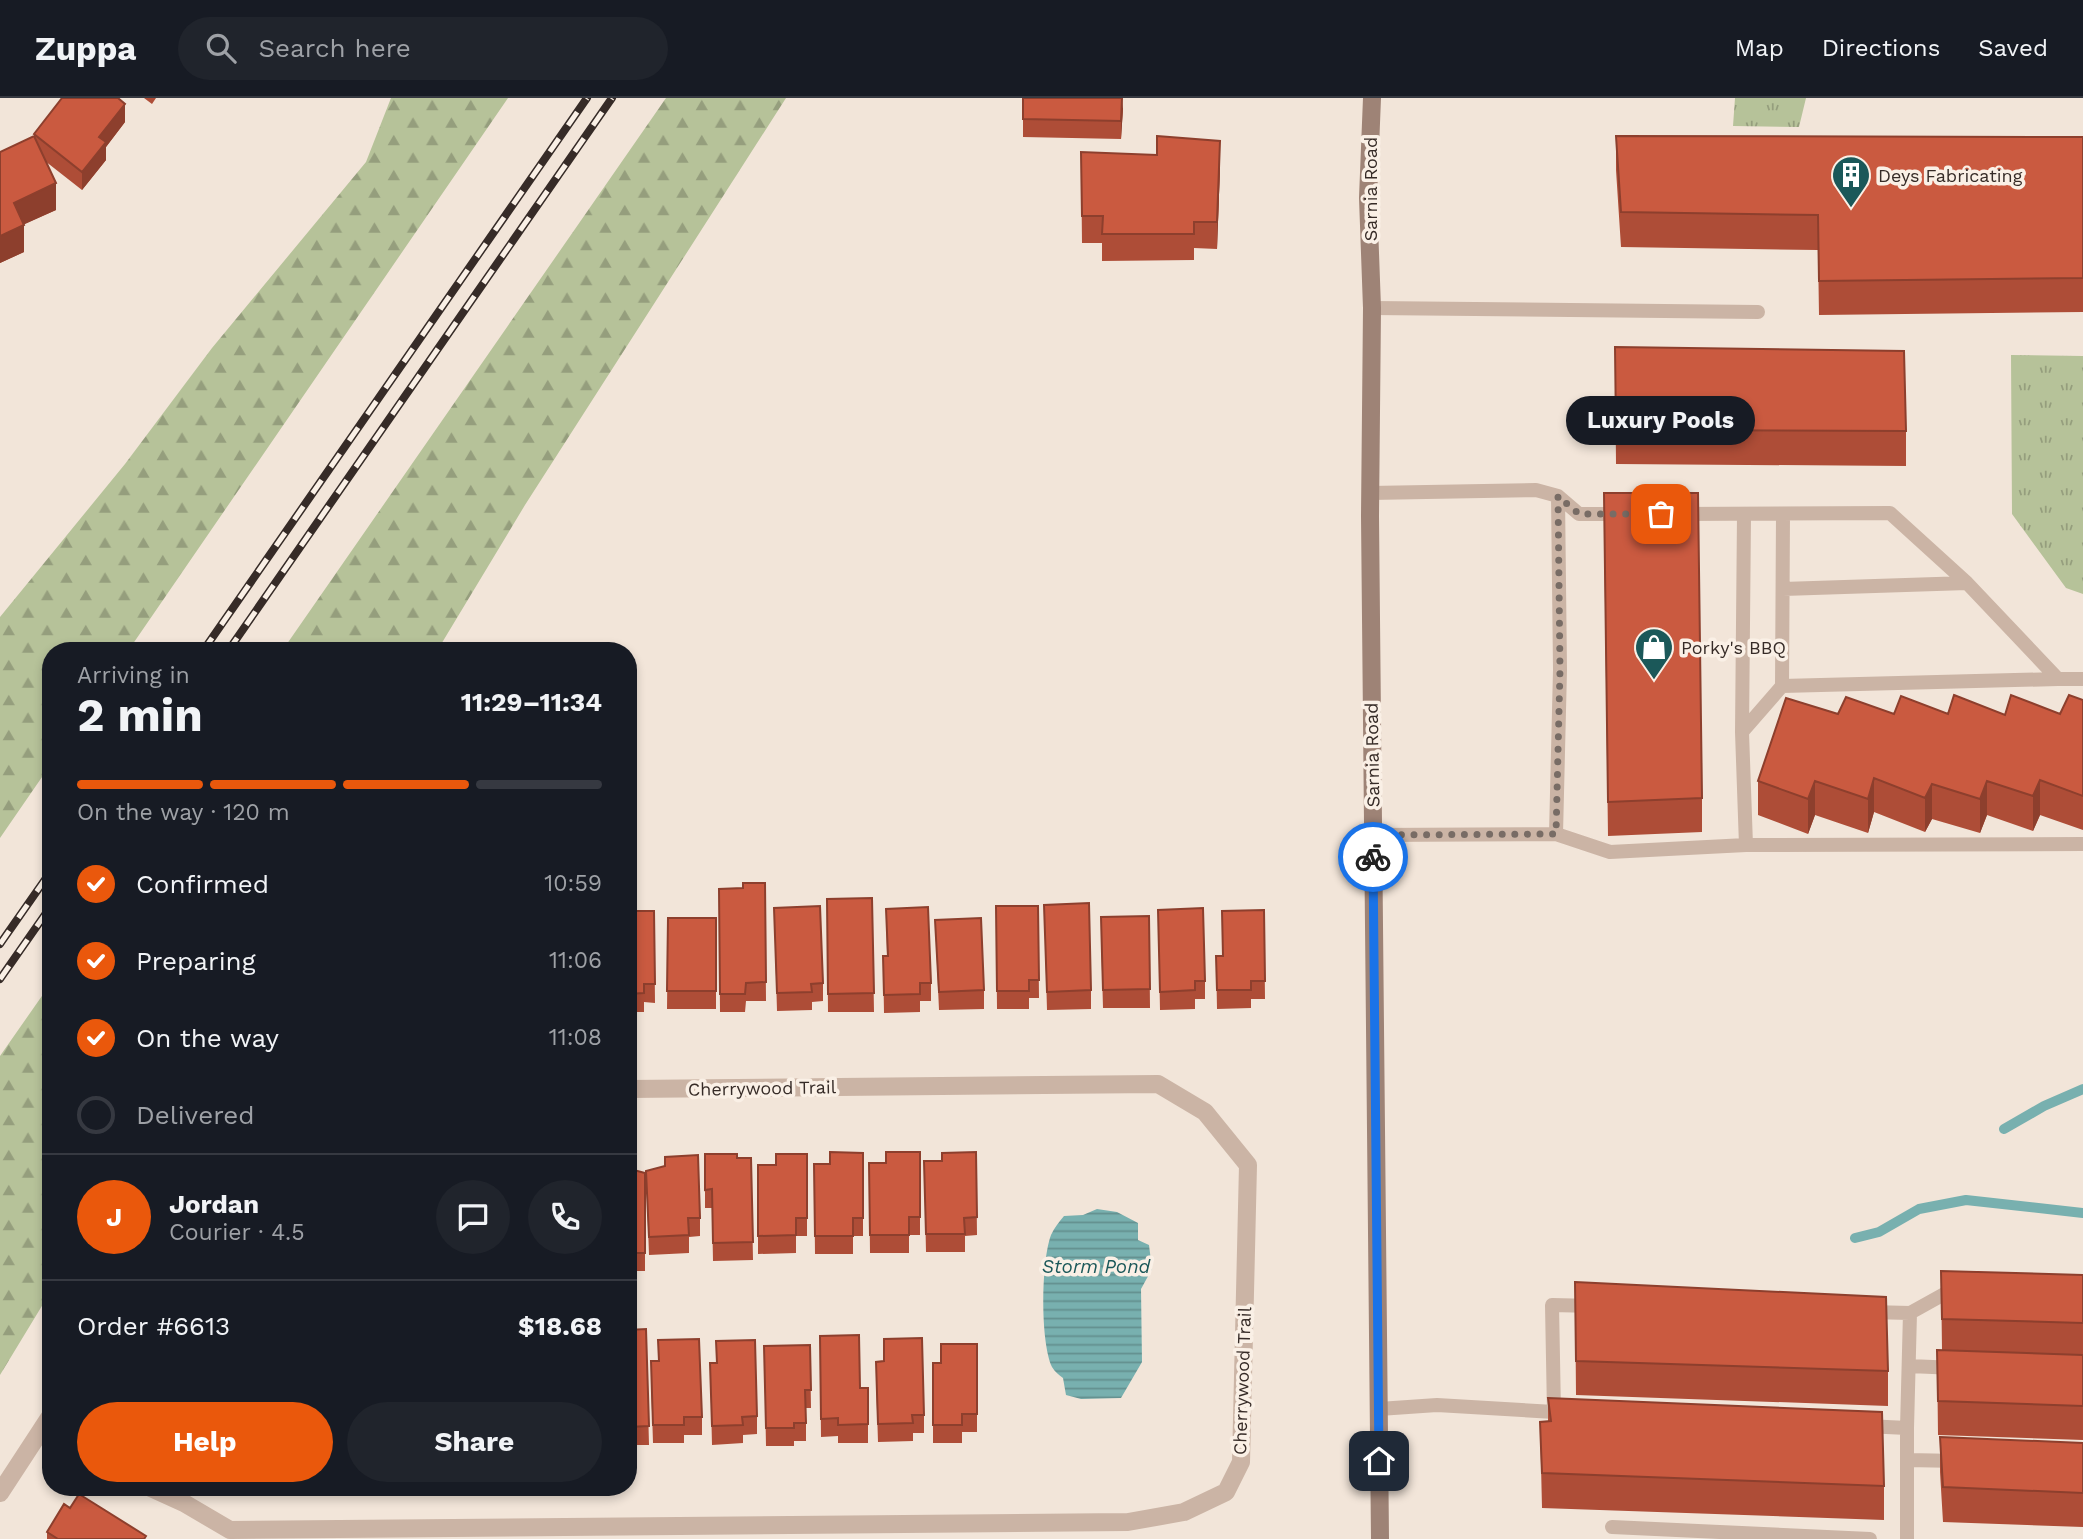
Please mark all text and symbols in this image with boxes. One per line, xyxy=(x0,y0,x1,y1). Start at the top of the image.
search box xyxy=(178,17,668,80)
text: Zuppa xyxy=(35,29,136,68)
icon: search xyxy=(202,29,240,67)
text: Search here xyxy=(258,33,411,63)
text: Map xyxy=(1735,34,1784,62)
text: Directions xyxy=(1822,34,1940,62)
text: Saved xyxy=(1978,34,2048,62)
street label: Sarnia Road xyxy=(1360,137,1381,241)
building icon: Deys Fabricating xyxy=(1830,154,1872,209)
place label: Deys Fabricating xyxy=(1878,165,2023,186)
callout: Luxury Pools xyxy=(1566,395,1756,444)
text: Luxury Pools xyxy=(1587,407,1734,434)
pin xyxy=(1631,484,1691,544)
icon: bag xyxy=(1642,495,1680,533)
shop icon: Porky's BBQ xyxy=(1633,626,1675,681)
place label: Porky's BBQ xyxy=(1681,637,1786,658)
text: Arriving in xyxy=(77,662,190,689)
text: 11:29–11:34 xyxy=(461,687,602,717)
text: 2 min xyxy=(77,688,203,742)
street label: Sarnia Road xyxy=(1361,702,1383,808)
text: On the way · 120 m xyxy=(77,799,290,826)
courier xyxy=(1338,822,1408,892)
icon: bike xyxy=(1354,838,1392,876)
icon: check xyxy=(77,865,115,903)
text: Confirmed xyxy=(136,869,269,899)
text: 10:59 xyxy=(544,870,602,897)
icon: check xyxy=(77,942,115,980)
text: Preparing xyxy=(136,946,256,976)
text: 11:06 xyxy=(549,947,602,974)
icon: check xyxy=(77,1019,115,1057)
text: On the way xyxy=(136,1023,279,1053)
text: 11:08 xyxy=(549,1024,602,1051)
street label: Cherrywood Trail xyxy=(688,1076,837,1100)
text: Delivered xyxy=(136,1100,255,1130)
button: chat xyxy=(436,1180,510,1254)
button: phone xyxy=(528,1180,602,1254)
text: Jordan xyxy=(169,1189,259,1219)
text: J xyxy=(106,1202,122,1232)
text: Courier · 4.5 xyxy=(169,1219,305,1246)
water label: Storm Pond xyxy=(1042,1255,1151,1278)
street label: Cherrywood Trail xyxy=(1229,1306,1255,1456)
text: Order #6613 xyxy=(77,1311,230,1341)
text: $18.68 xyxy=(518,1311,602,1341)
button: Help xyxy=(77,1402,333,1482)
button: Share xyxy=(347,1402,602,1482)
pin xyxy=(1349,1431,1409,1491)
icon: home xyxy=(1360,1442,1398,1480)

